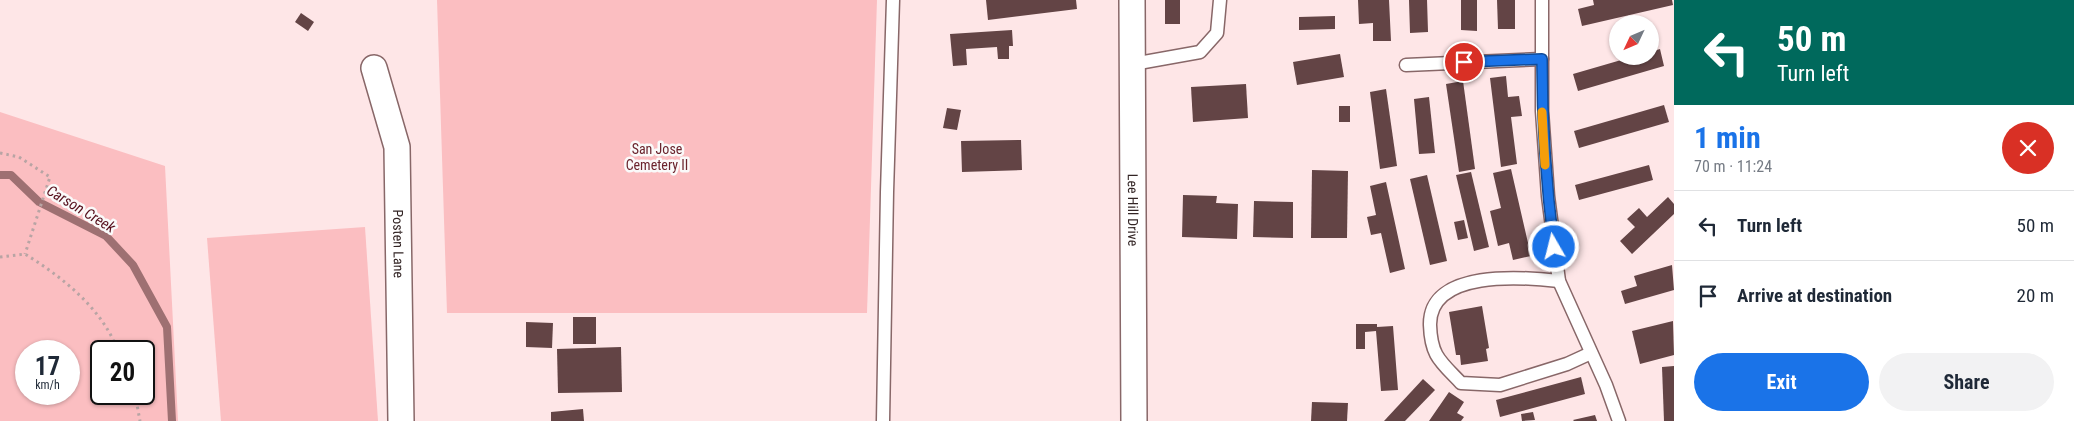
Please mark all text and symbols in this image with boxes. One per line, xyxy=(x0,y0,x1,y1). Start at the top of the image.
north arrow xyxy=(1609,15,1659,65)
map controls xyxy=(1609,15,1659,65)
text: 50 m xyxy=(1777,19,1846,60)
icon: left xyxy=(1694,20,1759,85)
pin xyxy=(1443,41,1485,83)
icon: arrive xyxy=(1450,48,1478,76)
text: Turn left xyxy=(1777,61,1849,86)
text: 1 min xyxy=(1694,120,1761,155)
button: close xyxy=(2002,122,2054,174)
park label: San Jose Cemetery II xyxy=(626,141,688,173)
text: 70 m · 11:24 xyxy=(1694,157,1772,176)
street label: Lee Hill Drive xyxy=(1125,174,1141,247)
water label: Carson Creek xyxy=(43,182,119,237)
street label: Posten Lane xyxy=(390,209,407,279)
icon: left xyxy=(1694,212,1722,240)
text: Turn left xyxy=(1737,214,1802,237)
text: 50 m xyxy=(2017,214,2054,237)
position arrow xyxy=(1527,220,1579,272)
icon: arrive xyxy=(1694,282,1722,310)
text: Arrive at destination xyxy=(1737,284,1892,307)
text: 20 m xyxy=(2017,284,2054,307)
speed limit sign: 20 xyxy=(90,340,155,405)
text: 17 xyxy=(35,352,60,381)
button: Exit xyxy=(1694,353,1869,411)
button: Share xyxy=(1879,353,2054,411)
text: km/h xyxy=(35,378,60,392)

